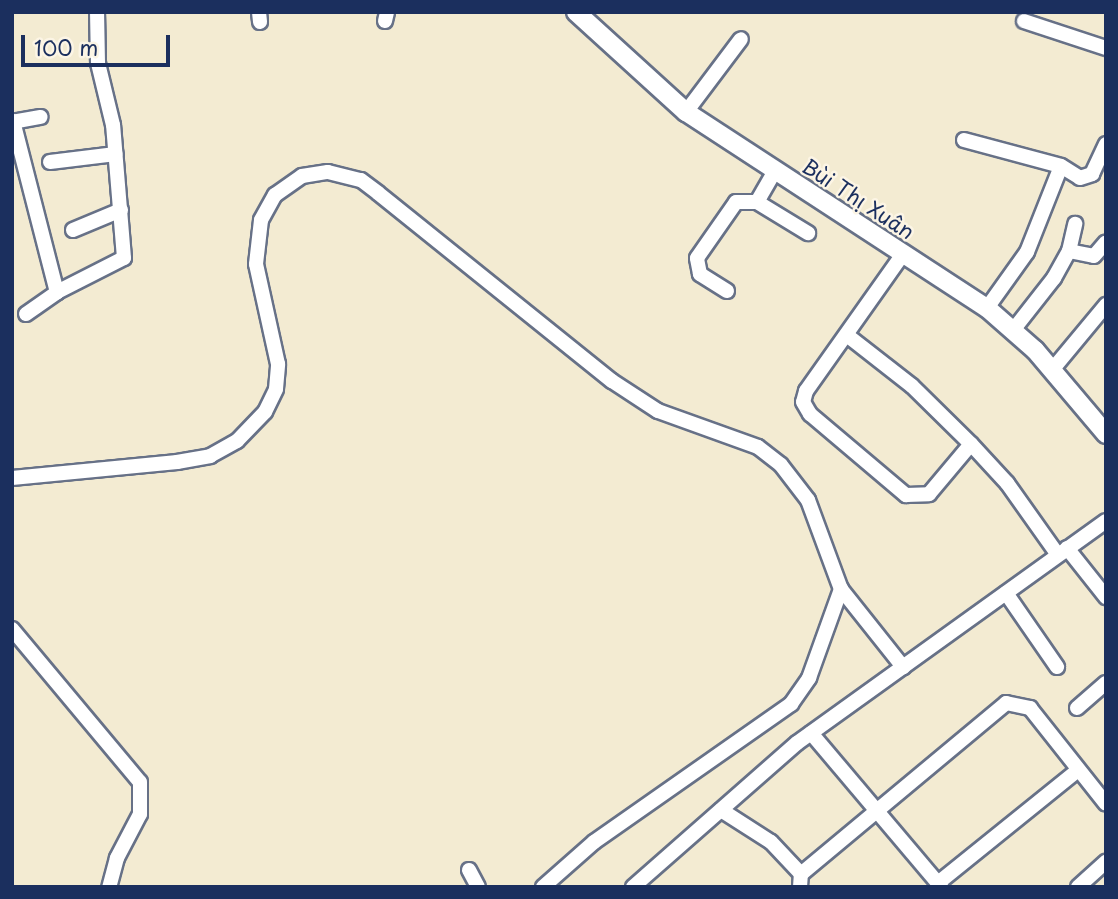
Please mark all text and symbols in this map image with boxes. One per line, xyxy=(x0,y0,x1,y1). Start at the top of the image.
scale bar xyxy=(24,21,173,65)
text: 100 m xyxy=(34,31,98,63)
street label: Bùi Thị Xuân xyxy=(798,153,920,243)

